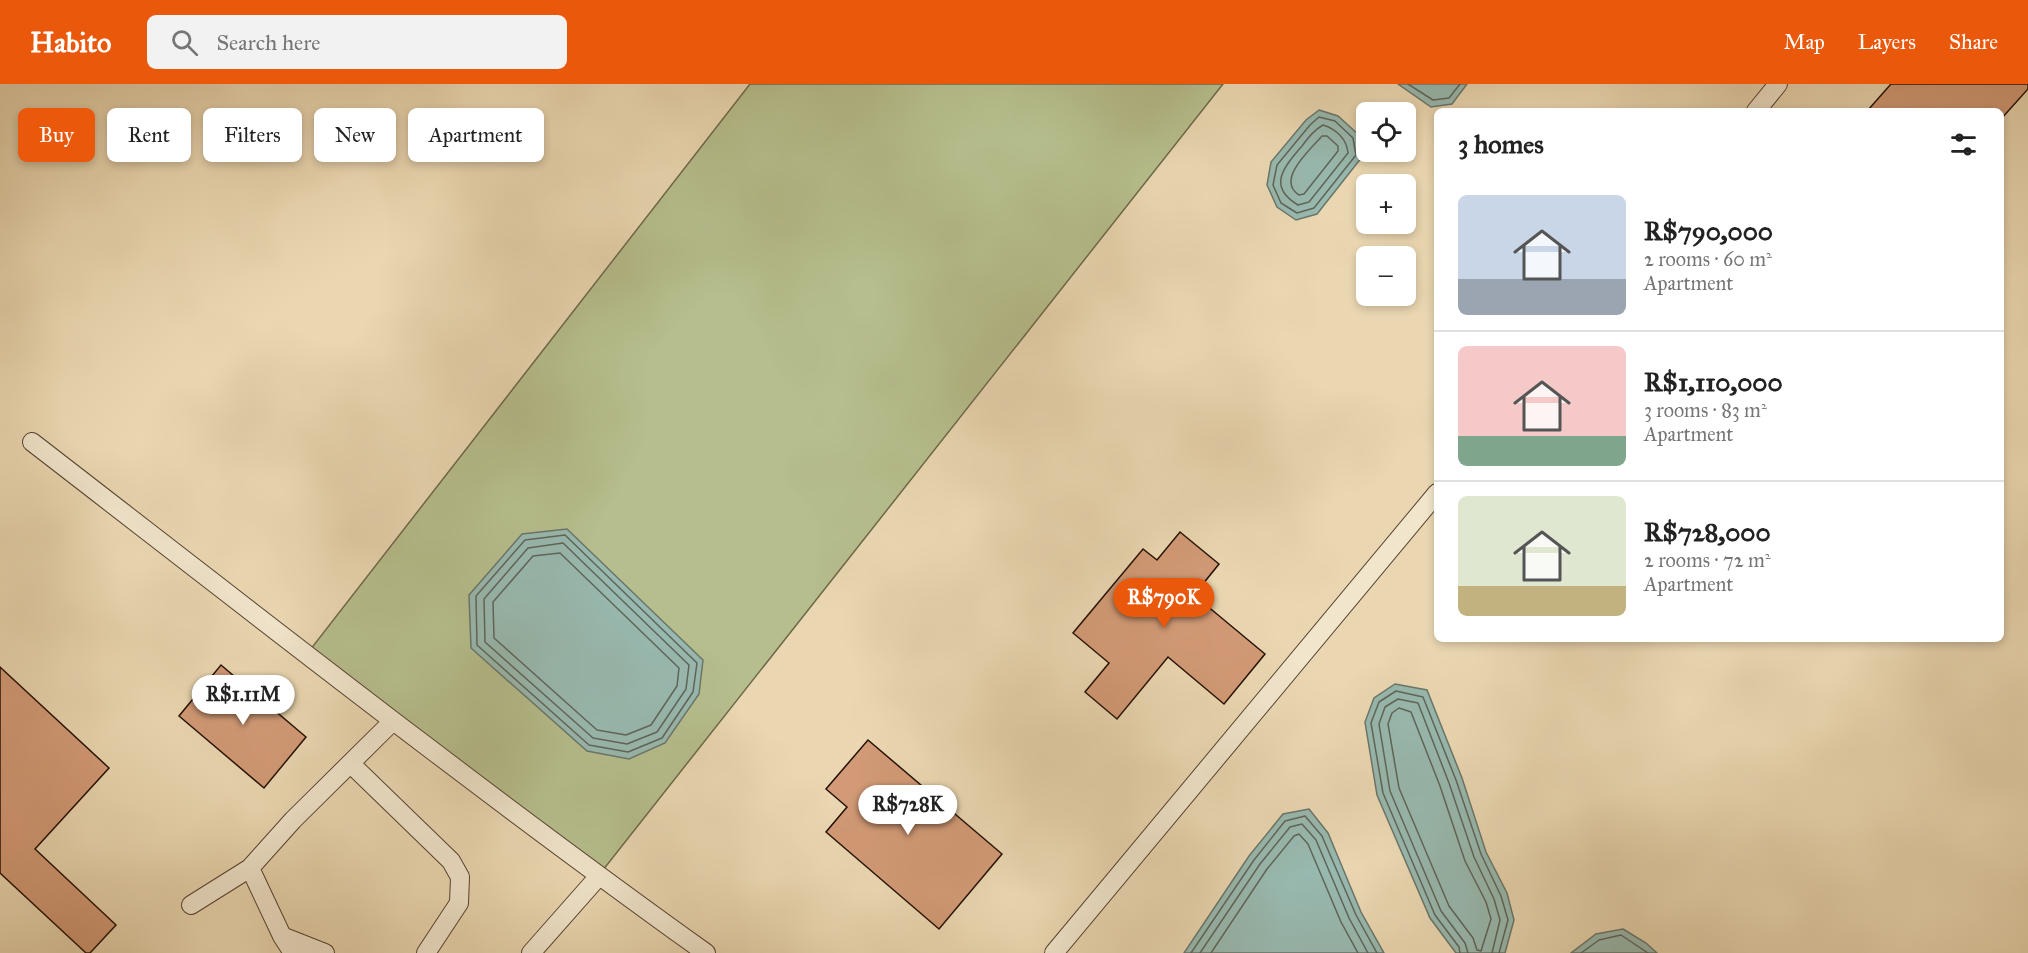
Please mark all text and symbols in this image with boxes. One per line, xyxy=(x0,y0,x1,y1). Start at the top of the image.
search box xyxy=(147,15,567,69)
text: Habito xyxy=(30,25,111,60)
icon: search xyxy=(168,26,201,59)
text: Search here xyxy=(216,29,320,56)
text: Map xyxy=(1784,29,1825,55)
text: Layers xyxy=(1858,29,1916,55)
text: Share xyxy=(1949,29,1998,55)
map controls xyxy=(1356,102,1416,306)
button: locate xyxy=(1356,102,1416,162)
chip: Buy xyxy=(18,108,95,162)
chip: Rent xyxy=(107,108,191,162)
chip: Filters xyxy=(203,108,302,162)
chip: New xyxy=(314,108,396,162)
chip: Apartment xyxy=(408,108,544,162)
text: 3 homes xyxy=(1458,128,1544,160)
icon: filters xyxy=(1947,128,1980,161)
button: + xyxy=(1356,174,1416,234)
text: R$790,000 xyxy=(1644,215,1773,247)
icon: home xyxy=(1506,219,1578,291)
button: − xyxy=(1356,246,1416,306)
text: 2 rooms · 60 m² xyxy=(1644,247,1772,271)
text: Apartment xyxy=(1644,271,1733,295)
text: R$1,110,000 xyxy=(1644,366,1783,398)
icon: home xyxy=(1506,370,1578,442)
text: 3 rooms · 83 m² xyxy=(1644,398,1767,422)
text: Apartment xyxy=(1644,422,1733,446)
text: R$728,000 xyxy=(1644,516,1771,548)
icon: home xyxy=(1506,520,1578,592)
text: 2 rooms · 72 m² xyxy=(1644,548,1771,572)
text: Apartment xyxy=(1644,572,1733,596)
pin: R$790K xyxy=(1115,578,1213,629)
text: R$790K xyxy=(1127,585,1201,609)
pin: R$1.11M xyxy=(188,675,298,726)
text: R$1.11M xyxy=(206,682,280,706)
pin: R$728K xyxy=(859,785,957,836)
text: R$728K xyxy=(872,792,944,816)

